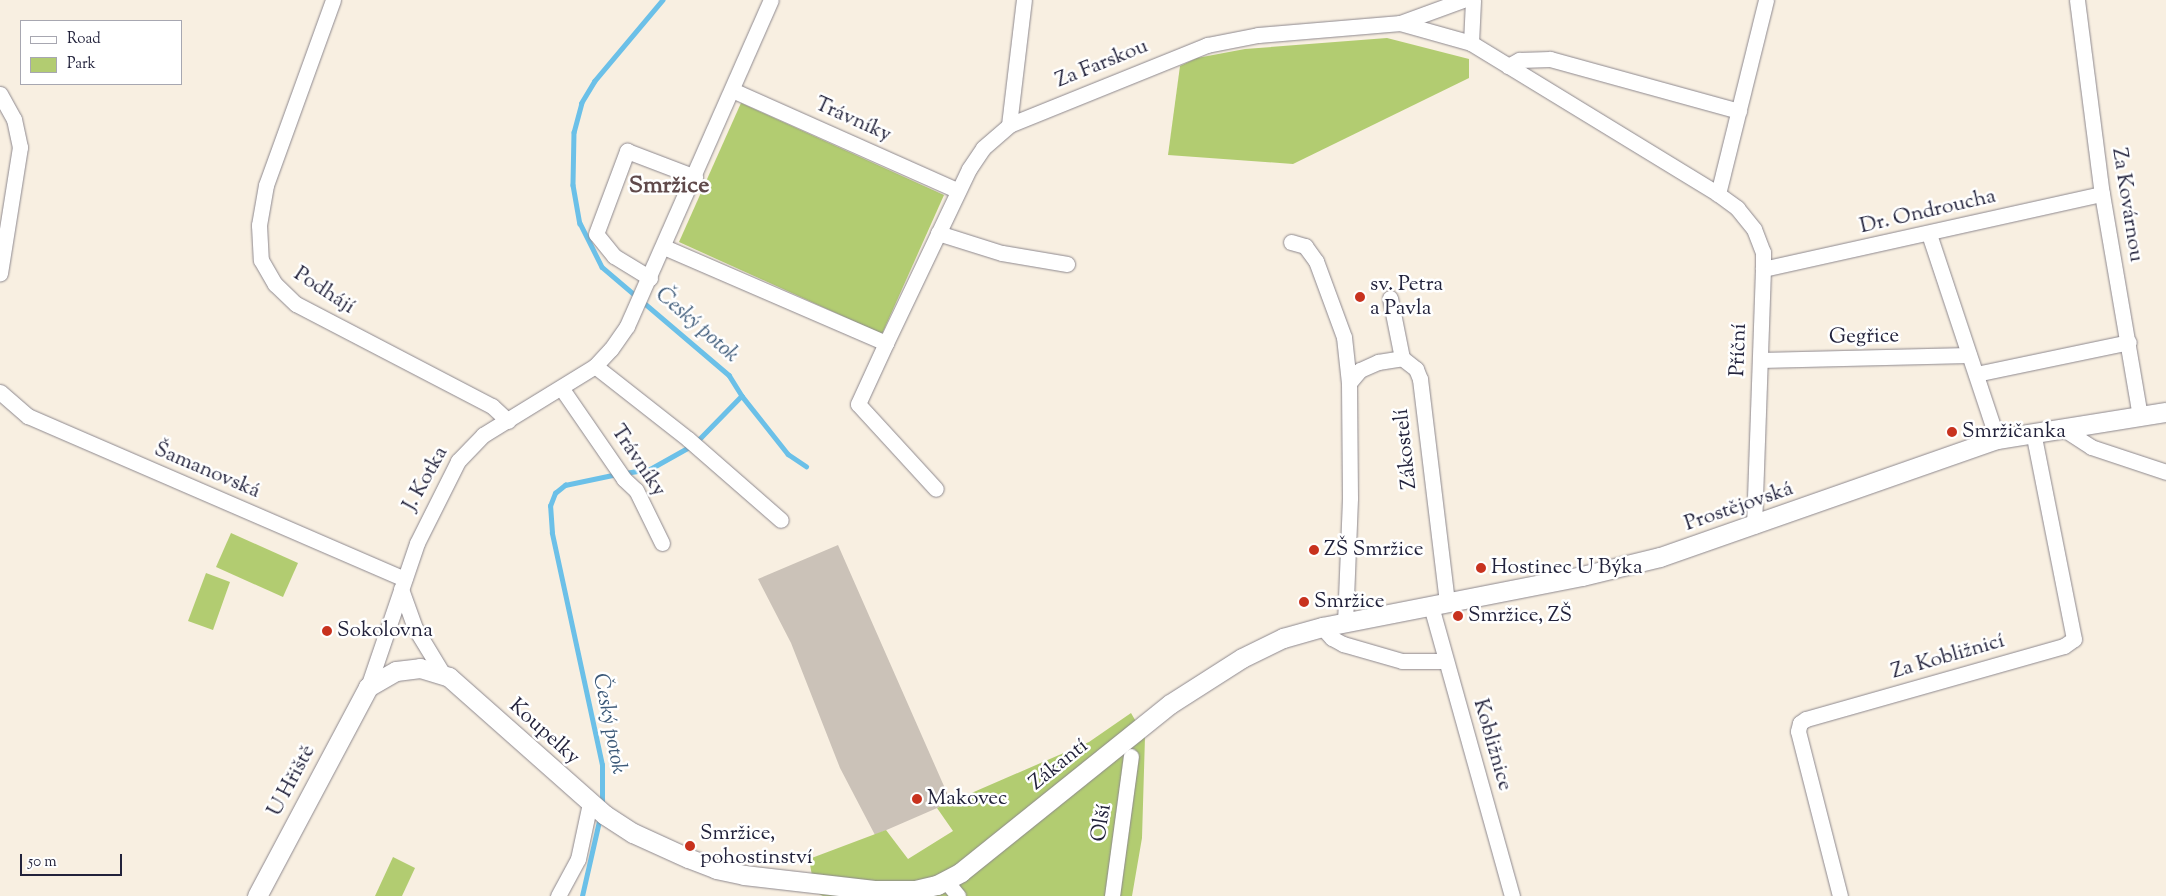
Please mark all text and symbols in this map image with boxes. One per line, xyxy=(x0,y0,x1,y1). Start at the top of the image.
legend xyxy=(20,20,182,85)
text: Road xyxy=(67,29,101,50)
street label: Za Farskou xyxy=(1052,34,1152,94)
text: Park xyxy=(67,54,96,75)
street label: Trávníky xyxy=(811,92,895,148)
street label: Za Kovárnou xyxy=(2106,146,2148,264)
district label: Smržice xyxy=(629,173,709,201)
street label: Dr. Ondroucha xyxy=(1858,184,1998,240)
street label: Podhájí xyxy=(289,262,359,320)
place label: sv. Petra a Pavla xyxy=(1370,272,1443,322)
water label: Český potok xyxy=(649,283,743,369)
marker: sv. Petra a Pavla xyxy=(1354,291,1366,303)
street label: Příční xyxy=(1725,323,1753,377)
street label: Gegřice xyxy=(1829,324,1899,350)
street label: Zákostelí xyxy=(1389,407,1423,491)
place label: Smržičanka xyxy=(1962,419,2066,445)
street label: Trávníky xyxy=(605,420,671,502)
marker: Smržičanka xyxy=(1946,426,1958,438)
street label: Šamanovská xyxy=(150,437,264,505)
street label: J. Kotka xyxy=(398,442,454,516)
street label: Prostějovská xyxy=(1681,477,1797,537)
place label: ZŠ Smržice xyxy=(1324,537,1423,563)
marker: ZŠ Smržice xyxy=(1308,544,1320,556)
place label: Hostinec U Býka xyxy=(1491,555,1643,581)
marker: Hostinec U Býka xyxy=(1475,562,1487,574)
place label: Smržice xyxy=(1314,589,1385,615)
marker: Smržice xyxy=(1298,596,1310,608)
place label: Smržice, ZŠ xyxy=(1468,603,1572,629)
marker: Smržice, ZŠ xyxy=(1452,610,1464,622)
place label: Sokolovna xyxy=(337,618,433,644)
marker: Sokolovna xyxy=(321,625,333,637)
street label: Za Kobližnicí xyxy=(1889,629,2007,685)
water label: Český potok xyxy=(585,671,631,777)
street label: Koupelky xyxy=(503,694,585,770)
street label: Kobližnice xyxy=(1467,696,1517,794)
street label: Zákantí xyxy=(1025,734,1093,796)
street label: U Hřiště xyxy=(263,741,321,821)
place label: Makovec xyxy=(927,786,1008,812)
marker: Makovec xyxy=(911,793,923,805)
street label: Olší xyxy=(1087,802,1117,844)
place label: Smržice, pohostinství xyxy=(700,821,813,871)
marker: Smržice, pohostinství xyxy=(684,840,696,852)
scale bar xyxy=(22,844,125,876)
text: 50 m xyxy=(28,852,57,873)

